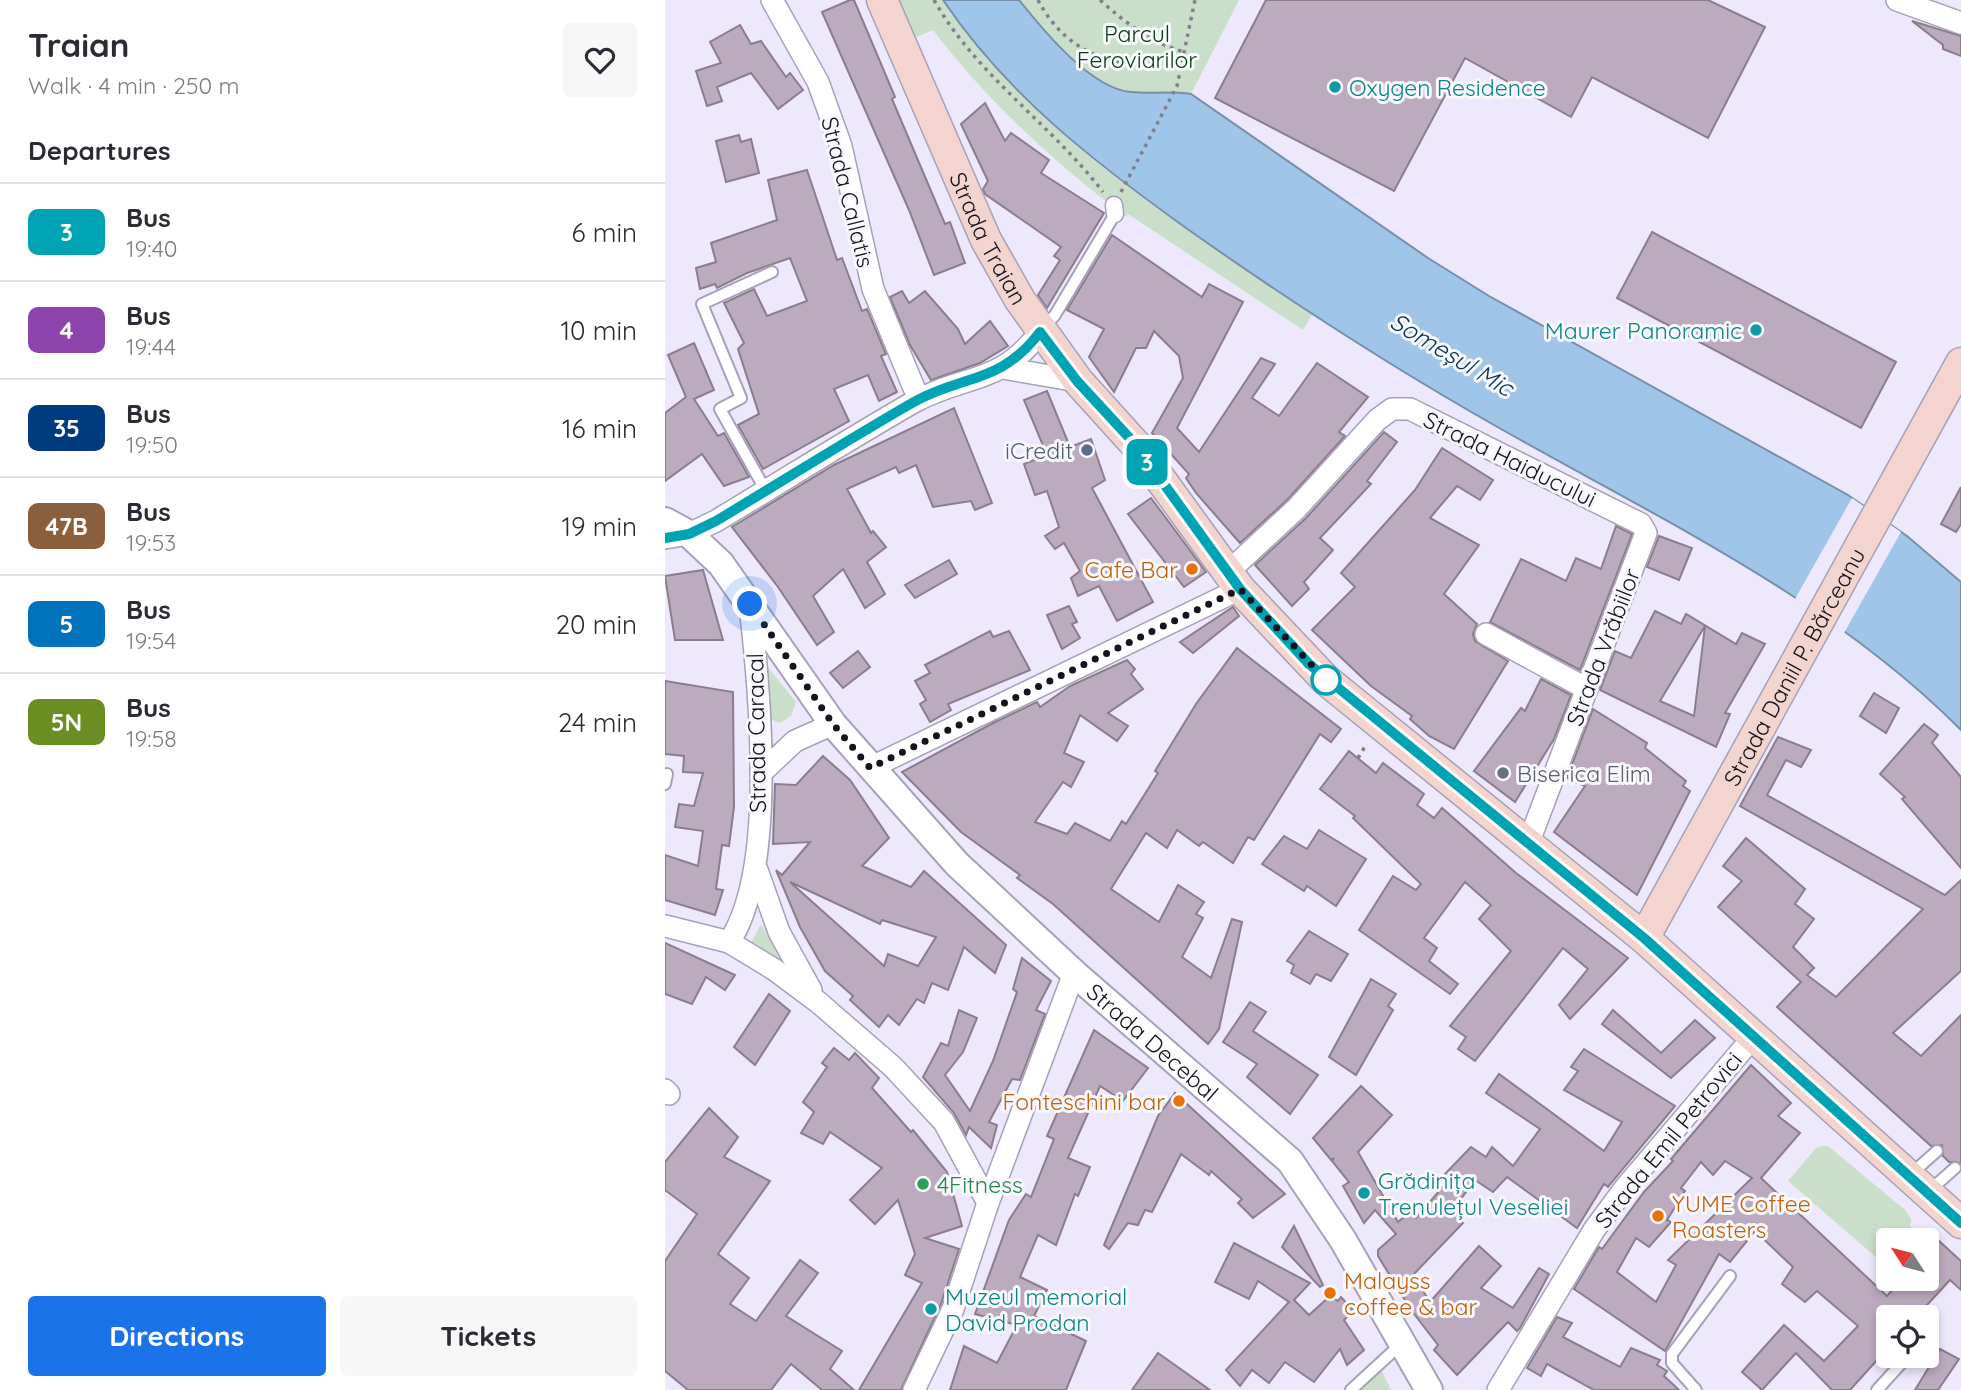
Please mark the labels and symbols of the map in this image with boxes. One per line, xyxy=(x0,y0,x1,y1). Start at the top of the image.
park label: Parcul Feroviarilor xyxy=(1077,19,1197,74)
place label: Oxygen Residence xyxy=(1349,73,1546,102)
marker: Oxygen Residence xyxy=(1327,79,1343,95)
street label: Strada Callatis xyxy=(815,114,881,270)
street label: Strada Traian xyxy=(944,167,1034,310)
water label: Someșul Mic xyxy=(1385,306,1521,404)
place label: Maurer Panoramic xyxy=(1545,316,1742,345)
marker: Maurer Panoramic xyxy=(1748,322,1764,338)
street label: Strada Haiducului xyxy=(1419,405,1601,513)
place label: iCredit xyxy=(1005,436,1073,465)
line badge: 3 xyxy=(1124,439,1170,485)
marker: iCredit xyxy=(1079,442,1095,458)
street label: Strada Daniil P. Bărceanu xyxy=(1716,542,1871,791)
place label: Cafe Bar xyxy=(1085,555,1178,584)
marker: Cafe Bar xyxy=(1184,561,1200,577)
street label: Strada Vrăbiilor xyxy=(1560,564,1646,730)
your location xyxy=(732,586,767,621)
street label: Strada Caracal xyxy=(740,653,772,813)
unlabelled marker xyxy=(1311,665,1341,695)
place label: Biserica Elim xyxy=(1517,759,1651,788)
marker: Biserica Elim xyxy=(1495,765,1511,781)
street label: Strada Decebal xyxy=(1081,976,1225,1107)
street label: Strada Emil Petrovici xyxy=(1588,1046,1748,1234)
place label: Fonteschini bar xyxy=(1003,1087,1165,1116)
marker: Fonteschini bar xyxy=(1171,1093,1187,1109)
place label: Grădinița Trenulețul Veseliei xyxy=(1378,1166,1568,1221)
place label: 4Fitness xyxy=(937,1170,1023,1199)
marker: 4Fitness xyxy=(915,1176,931,1192)
marker: Grădinița Trenulețul Veseliei xyxy=(1356,1185,1372,1201)
place label: YUME Coffee Roasters xyxy=(1672,1189,1811,1244)
marker: YUME Coffee Roasters xyxy=(1650,1208,1666,1224)
north arrow xyxy=(1876,1228,1939,1292)
place label: Malayss coffee & bar xyxy=(1344,1266,1477,1321)
place label: Muzeul memorial David Prodan xyxy=(945,1282,1127,1337)
marker: Malayss coffee & bar xyxy=(1322,1285,1338,1301)
marker: Muzeul memorial David Prodan xyxy=(923,1301,939,1317)

